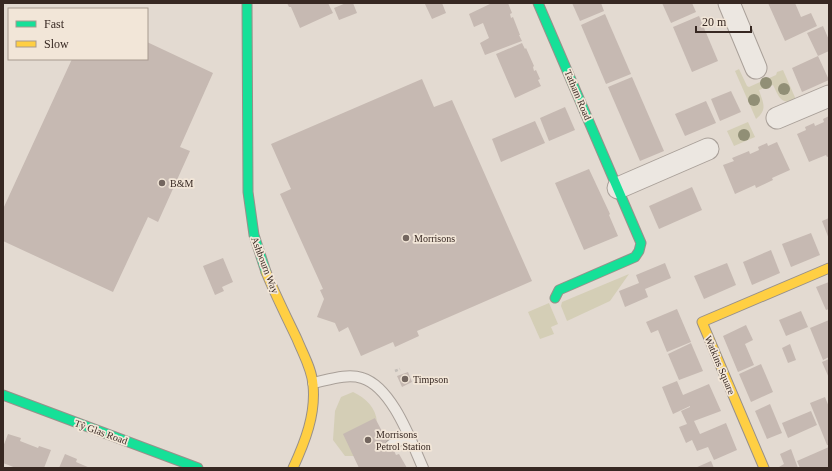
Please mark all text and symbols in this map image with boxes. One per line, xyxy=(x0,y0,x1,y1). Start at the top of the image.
legend xyxy=(8,8,148,60)
scale bar xyxy=(696,8,751,34)
text: 20 m xyxy=(702,15,727,29)
text: Fast xyxy=(44,17,65,31)
text: Slow xyxy=(44,37,69,51)
street label: Tatham Road xyxy=(562,68,594,122)
marker: B&M xyxy=(157,178,167,188)
place label: B&M xyxy=(170,178,193,189)
marker: Morrisons xyxy=(401,233,411,243)
place label: Morrisons xyxy=(414,233,455,244)
street label: Ashbourn Way xyxy=(249,235,281,295)
street label: Watkins Square xyxy=(703,334,738,397)
marker: Timpson xyxy=(400,374,410,384)
place label: Timpson xyxy=(413,374,448,385)
street label: Tŷ Glas Road xyxy=(73,417,129,447)
place label: Morrisons Petrol Station xyxy=(376,429,431,452)
marker: Morrisons Petrol Station xyxy=(363,435,373,445)

